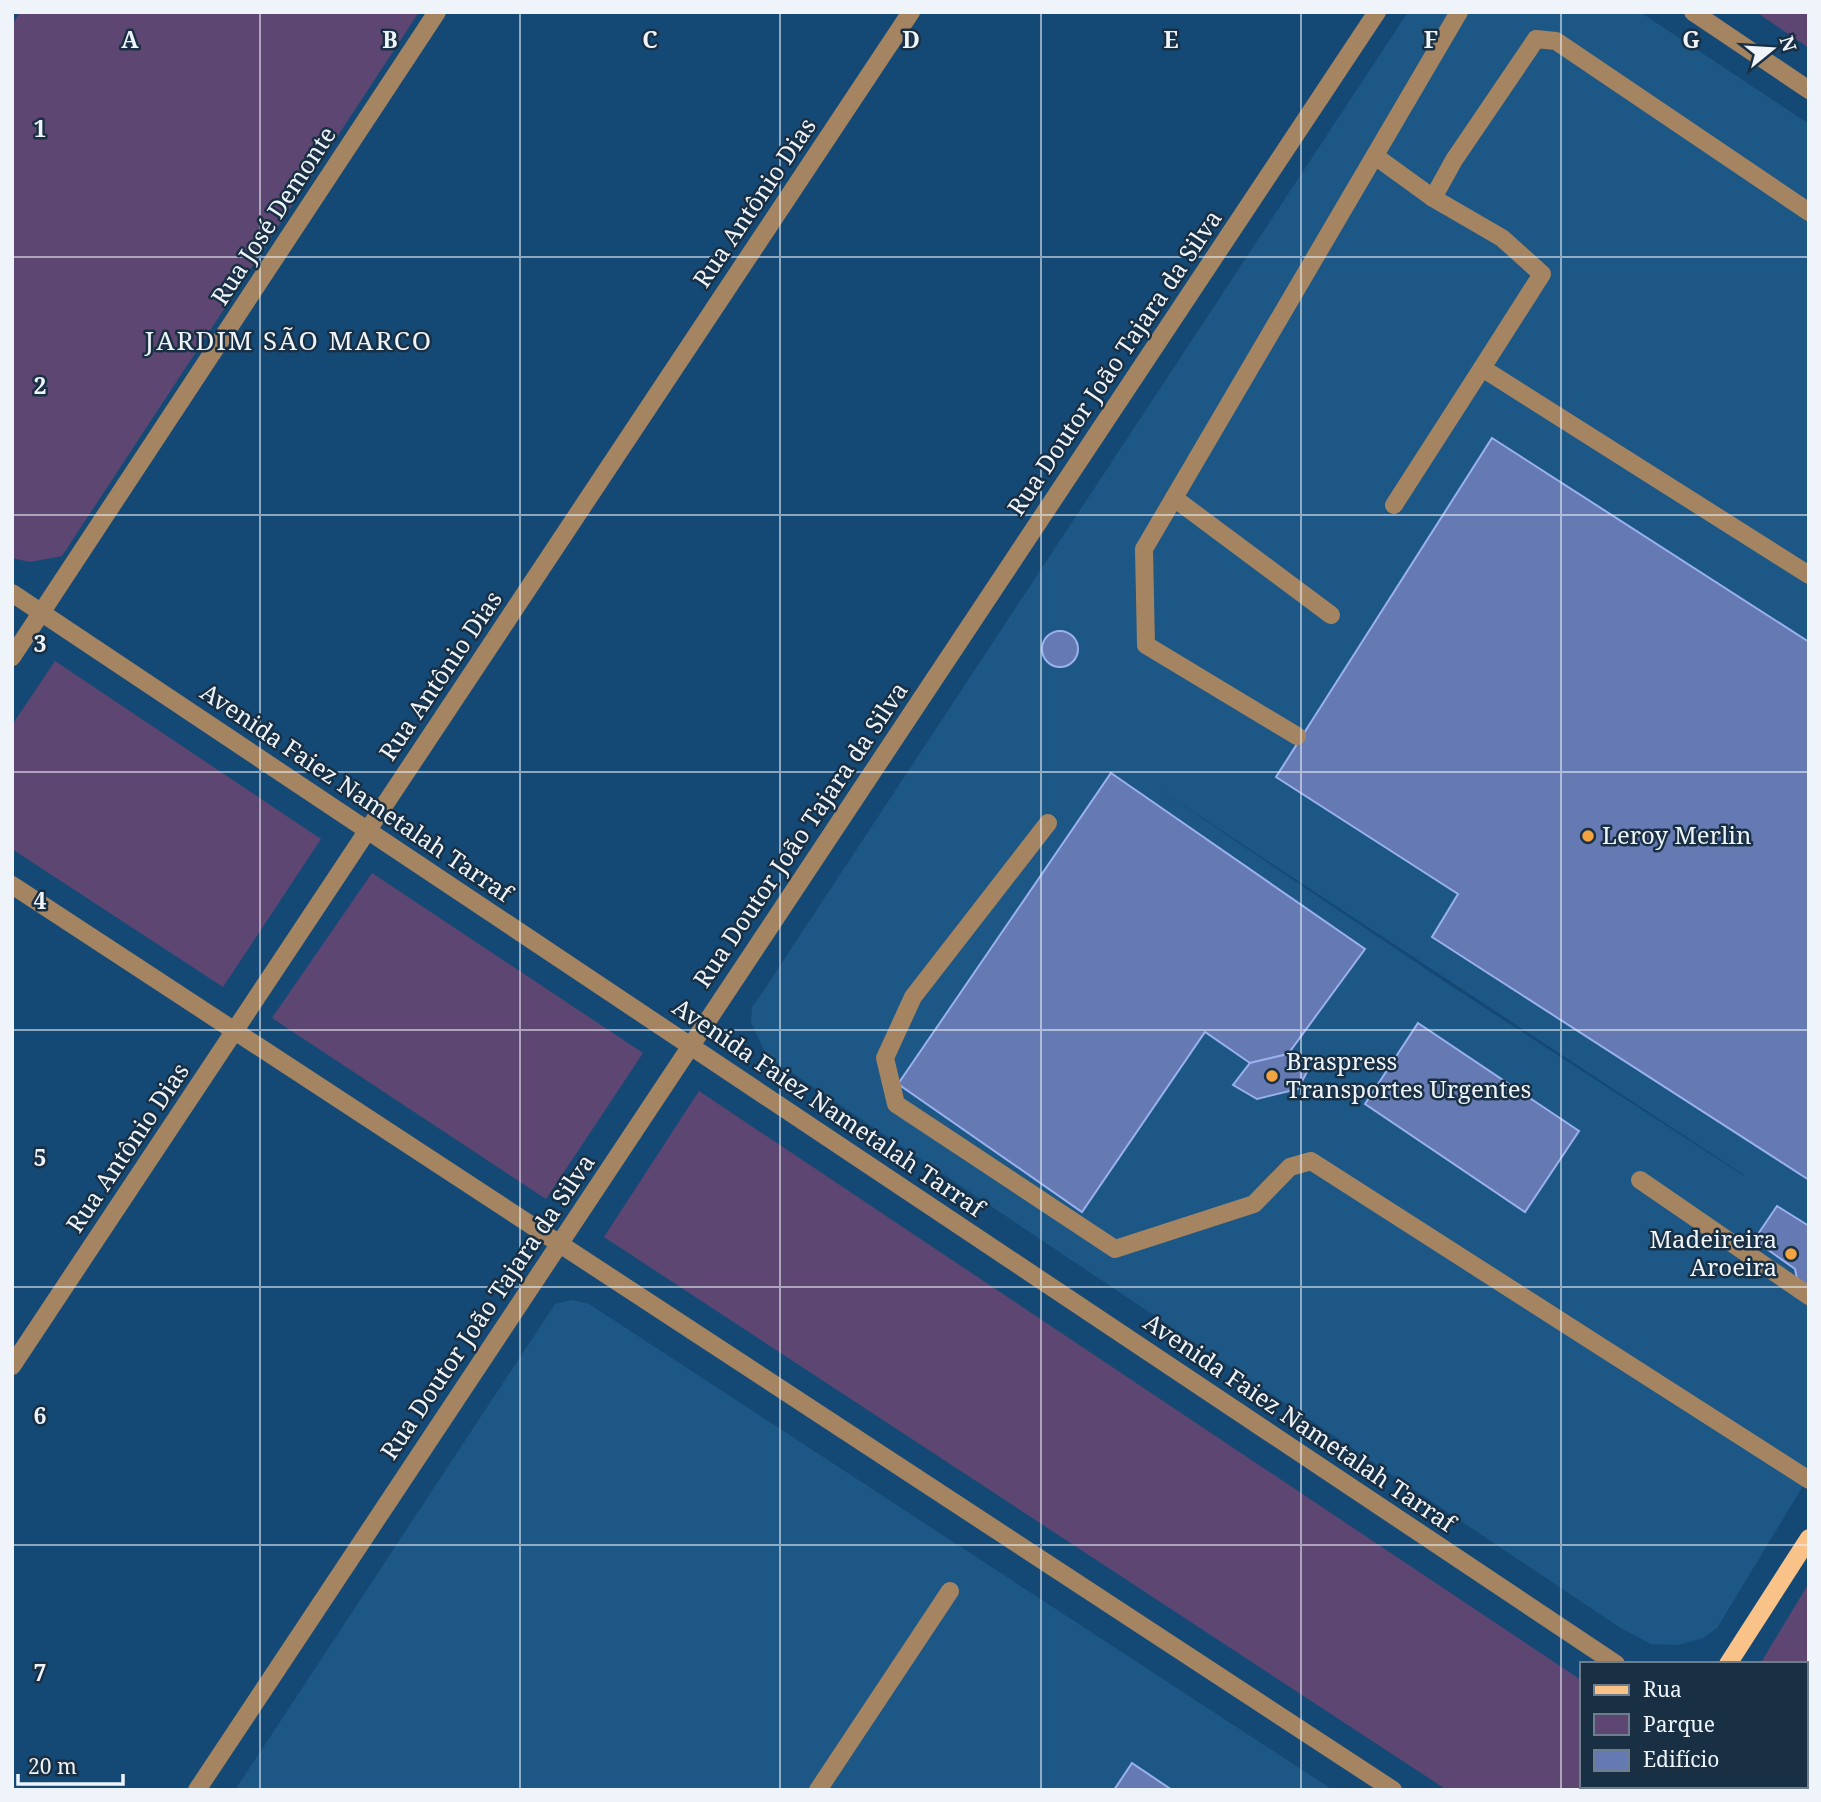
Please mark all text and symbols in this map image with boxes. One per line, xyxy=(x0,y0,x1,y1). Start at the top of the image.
north arrow xyxy=(1737,14,1807,84)
text: A xyxy=(121,23,139,55)
text: B xyxy=(382,23,398,55)
text: C xyxy=(642,23,658,55)
text: D xyxy=(902,23,920,55)
text: E xyxy=(1163,23,1179,55)
text: F xyxy=(1424,23,1438,55)
text: G xyxy=(1682,23,1700,55)
text: N xyxy=(1773,33,1803,55)
street label: Rua Antônio Dias xyxy=(685,111,823,294)
text: 1 xyxy=(34,112,47,144)
street label: Rua José Demonte xyxy=(203,120,343,311)
street label: Rua Doutor João Tajara da Silva xyxy=(999,203,1229,521)
district label: JARDIM SÃO MARCO xyxy=(144,322,433,358)
text: 2 xyxy=(34,369,47,401)
street label: Rua Antônio Dias xyxy=(371,584,509,767)
text: 3 xyxy=(34,627,47,659)
street label: Avenida Faiez Nametalah Tarraf xyxy=(195,675,521,910)
street label: Rua Doutor João Tajara da Silva xyxy=(685,675,915,993)
place label: Leroy Merlin xyxy=(1602,818,1752,851)
marker: Leroy Merlin xyxy=(1580,828,1596,844)
text: 4 xyxy=(34,884,47,916)
street label: Avenida Faiez Nametalah Tarraf xyxy=(667,990,993,1225)
place label: Braspress Transportes Urgentes xyxy=(1286,1044,1531,1105)
street label: Rua Antônio Dias xyxy=(58,1056,196,1239)
marker: Braspress Transportes Urgentes xyxy=(1264,1068,1280,1084)
text: 5 xyxy=(34,1141,47,1173)
street label: Rua Doutor João Tajara da Silva xyxy=(372,1147,602,1465)
place label: Madeireira Aroeira xyxy=(1650,1222,1777,1283)
marker: Madeireira Aroeira xyxy=(1783,1246,1799,1262)
street label: Avenida Faiez Nametalah Tarraf xyxy=(1138,1305,1464,1540)
text: 6 xyxy=(34,1399,47,1431)
text: 7 xyxy=(34,1656,47,1688)
legend xyxy=(1580,1662,1807,1788)
text: Rua xyxy=(1643,1675,1682,1703)
text: Parque xyxy=(1643,1710,1715,1738)
scale bar xyxy=(18,1742,122,1786)
text: Edifício xyxy=(1643,1745,1719,1773)
text: 20 m xyxy=(28,1752,77,1780)

